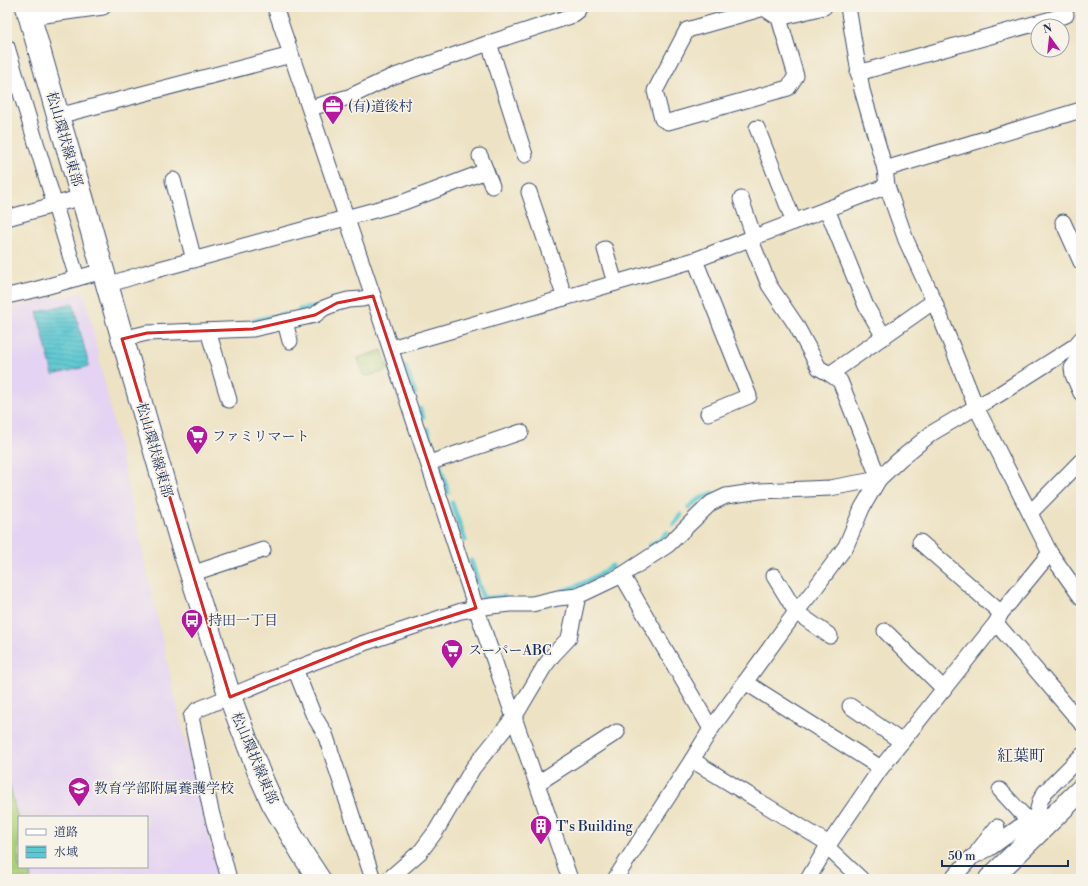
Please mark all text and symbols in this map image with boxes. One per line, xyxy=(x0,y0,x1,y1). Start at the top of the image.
north arrow xyxy=(1030,18,1070,58)
text: N xyxy=(1042,21,1054,37)
street label: 松山環状線東部 xyxy=(42,90,86,189)
office icon: (有)道後村 xyxy=(320,93,346,126)
place label: (有)道後村 xyxy=(348,98,413,116)
street label: 松山環状線東部 xyxy=(132,401,176,500)
supermarket icon: ファミリマート xyxy=(184,423,210,456)
place label: ファミリマート xyxy=(212,428,309,446)
bus stop icon: 持田一丁目 xyxy=(179,607,205,640)
place label: 持田一丁目 xyxy=(208,612,278,630)
supermarket icon: スーパーABC xyxy=(439,637,465,670)
place label: スーパーABC xyxy=(468,642,552,660)
street label: 松山環状線東部 xyxy=(227,710,282,807)
district label: 紅葉町 xyxy=(997,746,1045,766)
school or university icon: 教育学部附属養護学校 xyxy=(66,775,92,808)
place label: 教育学部附属養護学校 xyxy=(94,780,234,798)
building icon: T's Building xyxy=(528,813,554,846)
legend xyxy=(18,816,148,868)
place label: T's Building xyxy=(556,818,634,836)
text: 道路 xyxy=(54,825,78,840)
scale bar xyxy=(942,842,1068,868)
text: 水域 xyxy=(54,845,78,860)
text: 50 m xyxy=(948,849,976,864)

